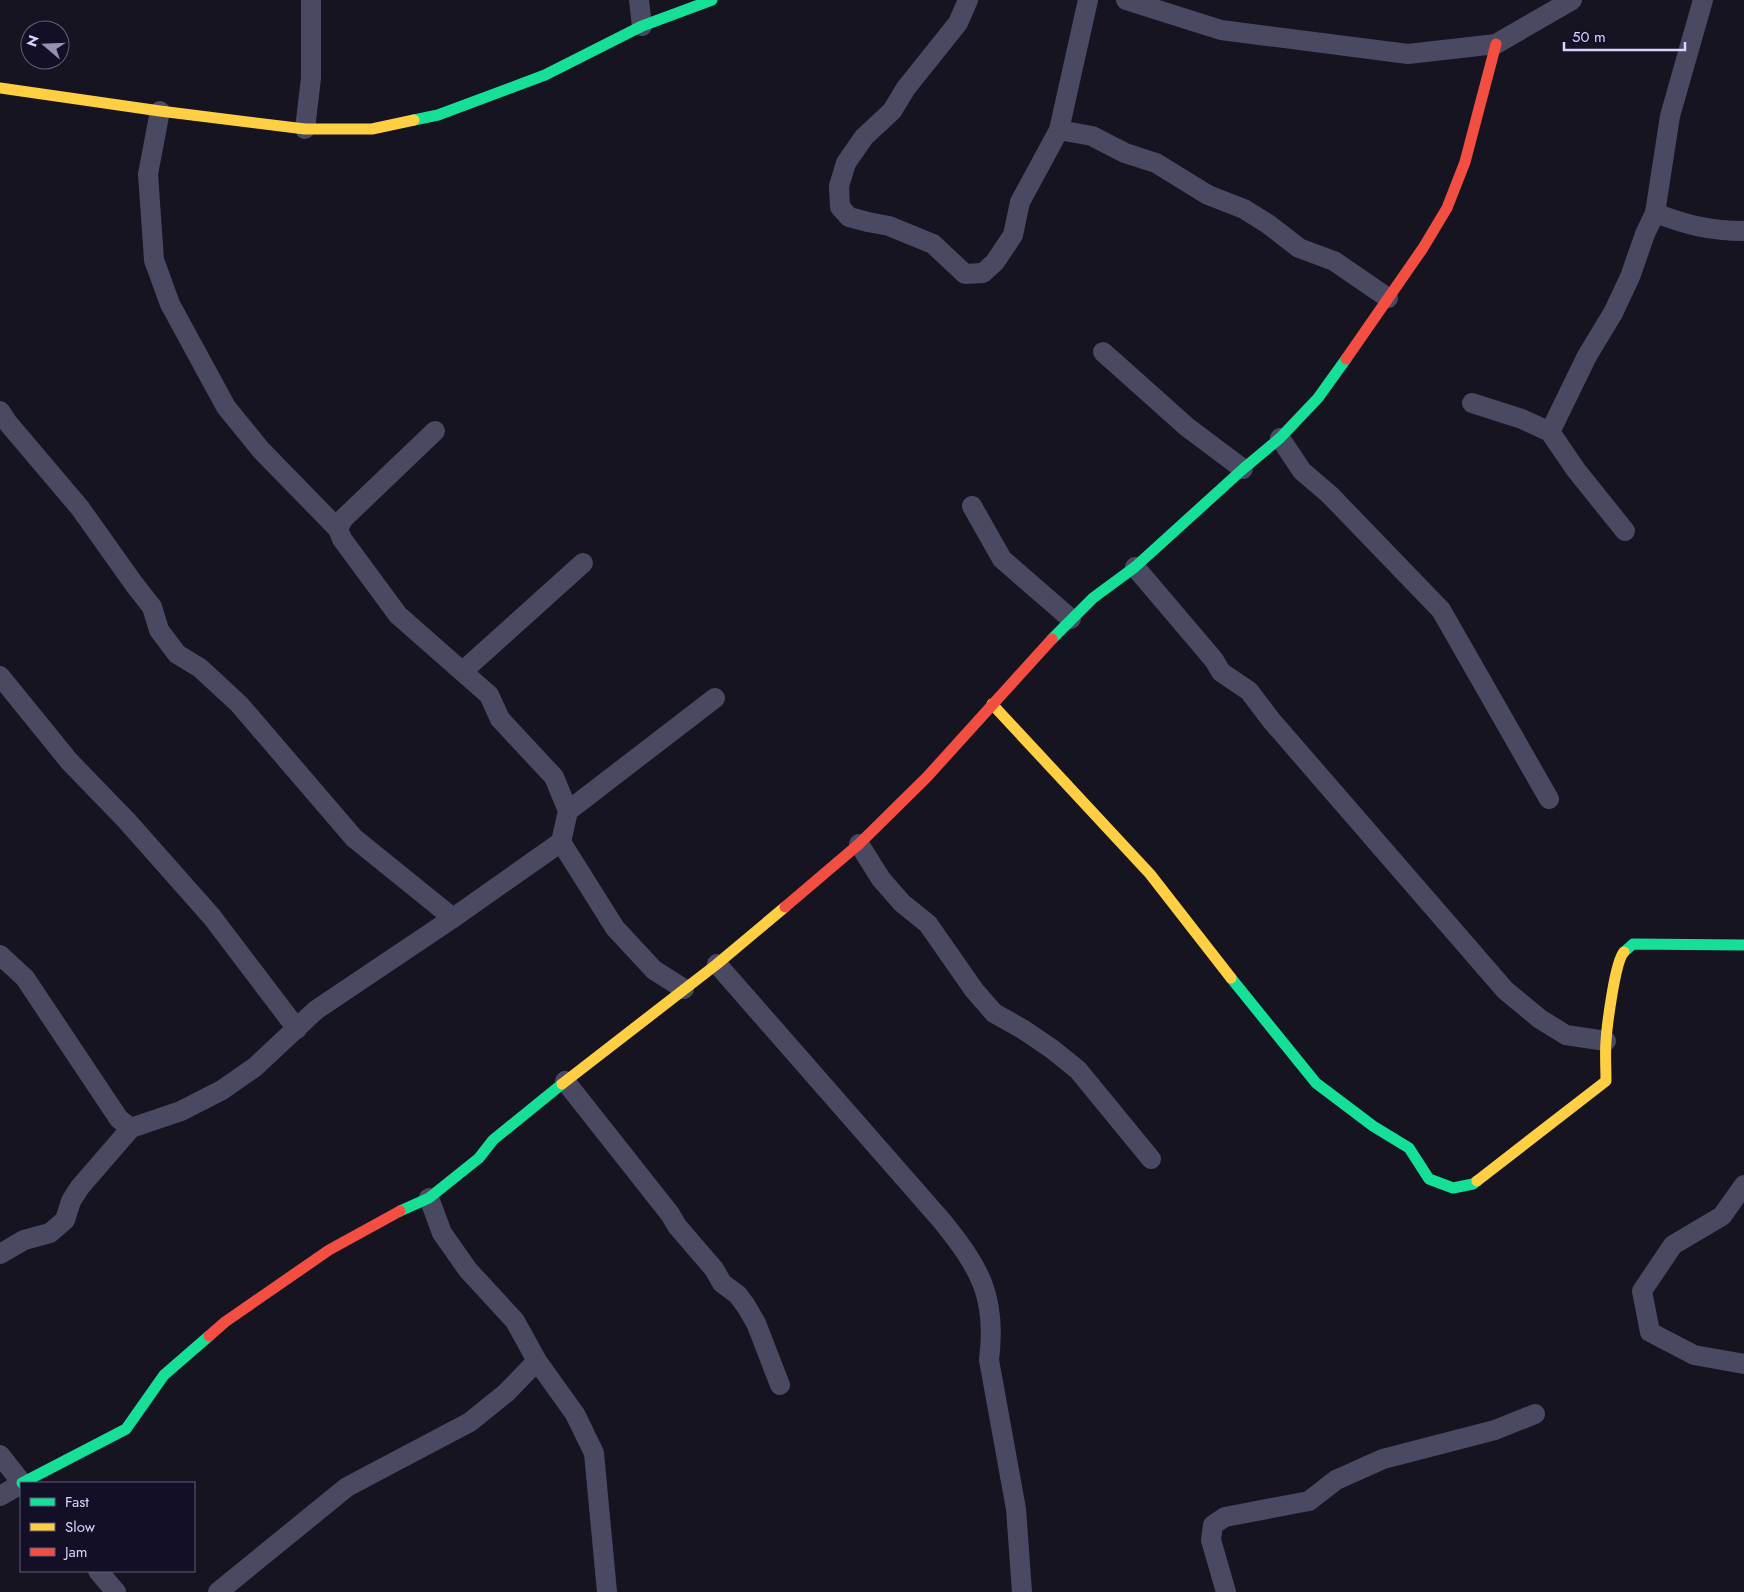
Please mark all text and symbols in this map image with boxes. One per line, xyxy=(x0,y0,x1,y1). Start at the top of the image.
north arrow xyxy=(20,20,70,70)
scale bar xyxy=(1564,20,1685,52)
text: 50 m xyxy=(1572,26,1606,48)
text: N xyxy=(21,32,44,49)
legend xyxy=(20,1482,195,1572)
text: Fast xyxy=(65,1491,89,1513)
text: Slow xyxy=(65,1516,96,1538)
text: Jam xyxy=(63,1541,88,1563)

